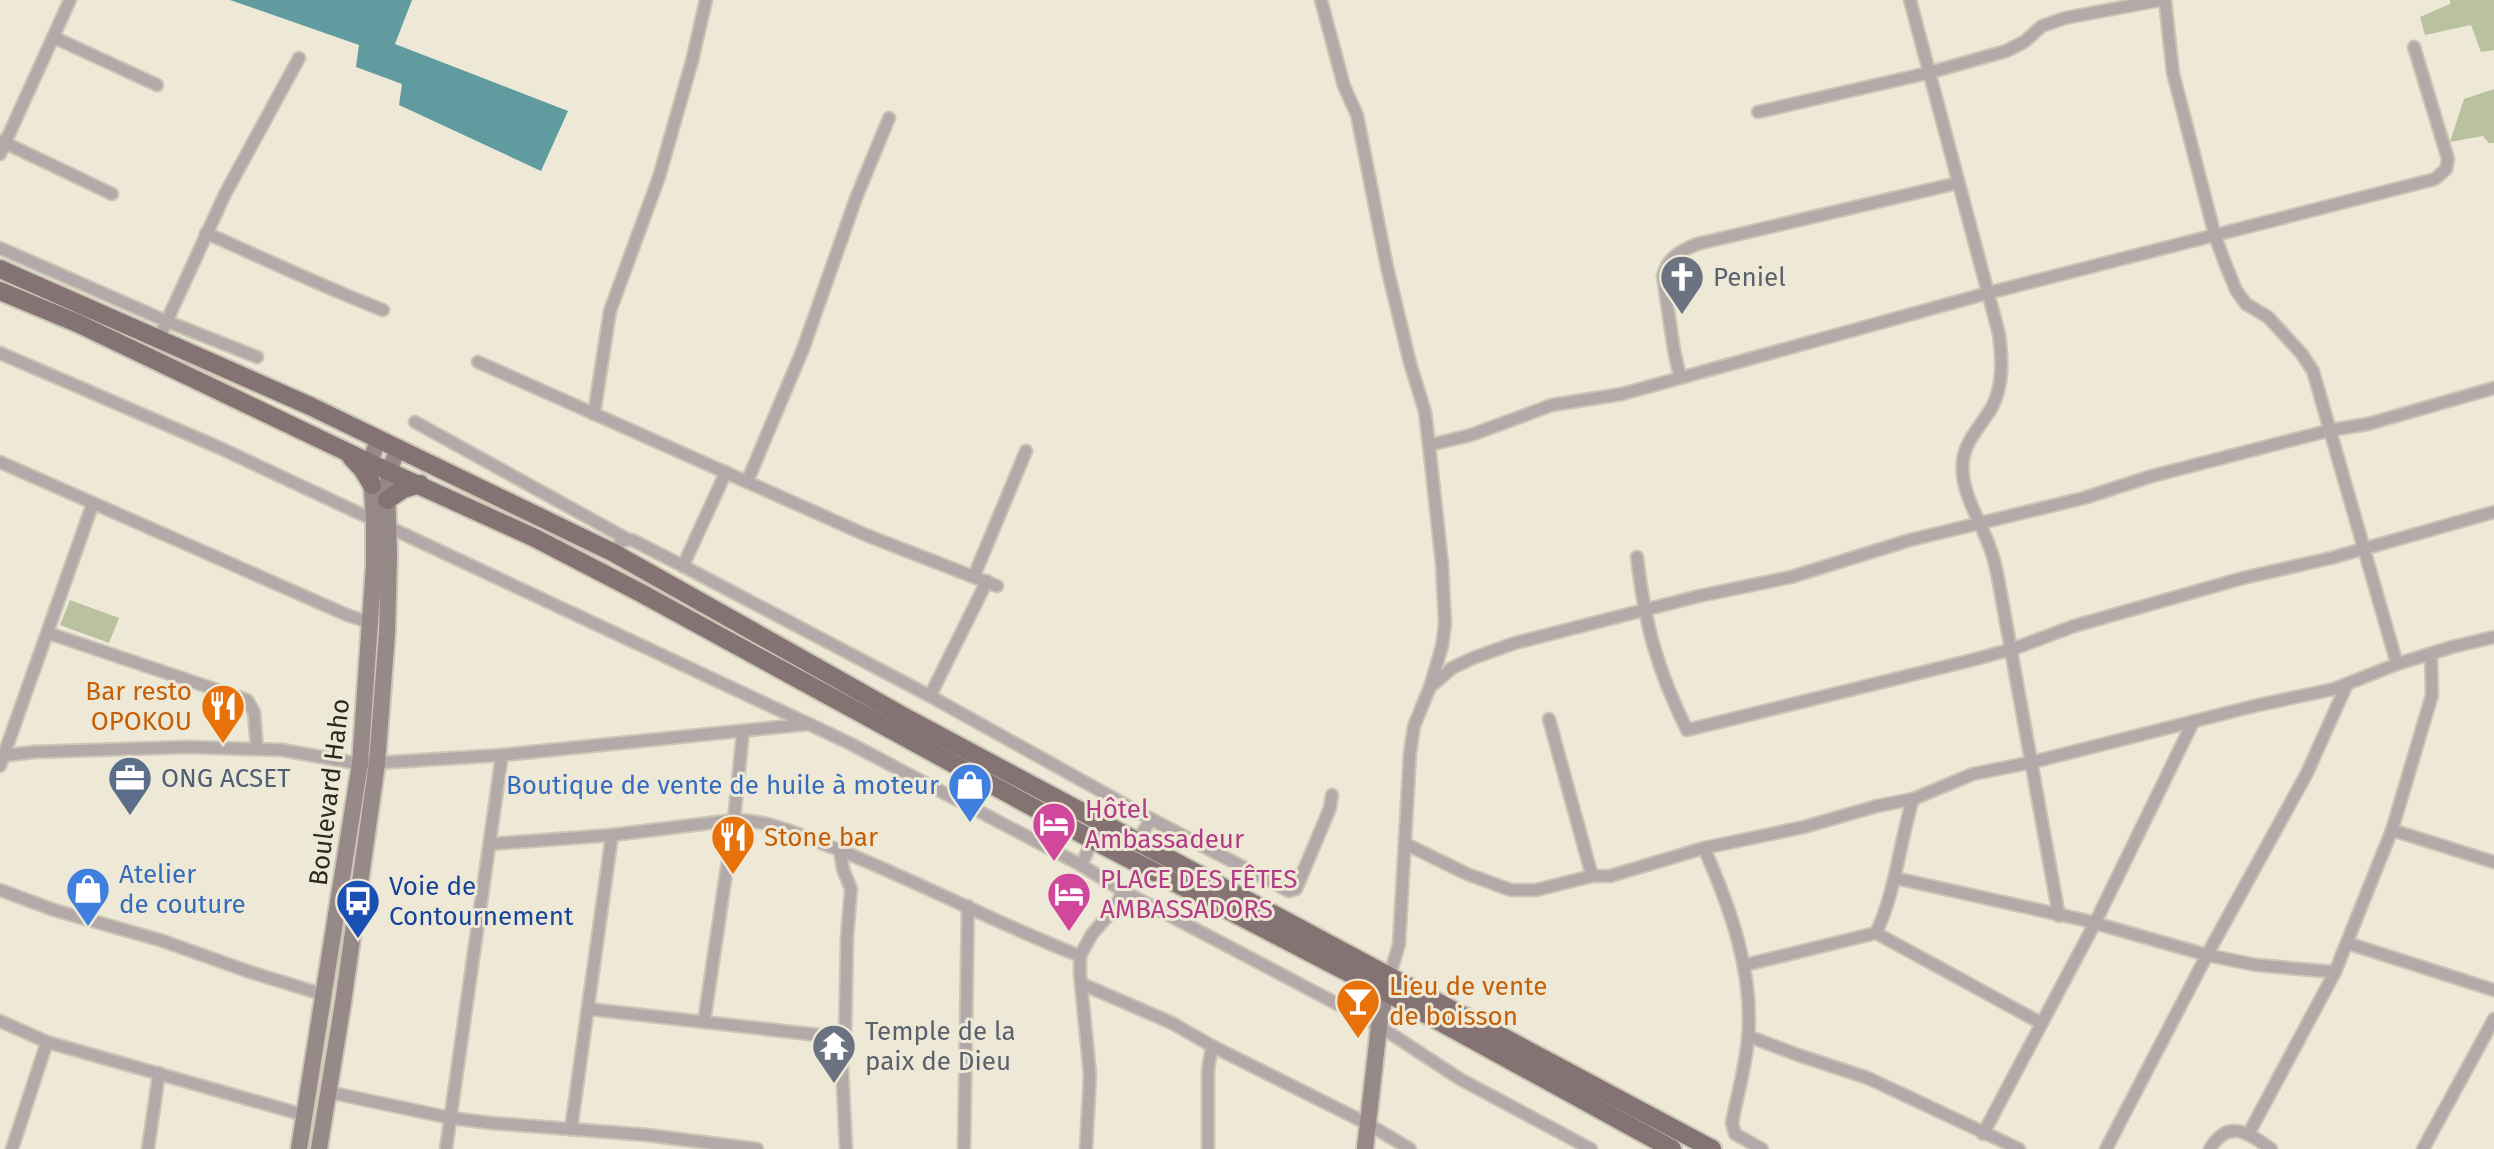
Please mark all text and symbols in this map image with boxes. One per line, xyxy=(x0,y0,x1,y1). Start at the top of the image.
church icon: Peniel xyxy=(1658,253,1706,316)
place label: Peniel xyxy=(1713,262,1786,293)
place label: Bar resto OPOKOU xyxy=(85,676,192,737)
restaurant icon: Bar resto OPOKOU xyxy=(199,682,247,745)
street label: Boulevard Haho xyxy=(303,697,356,887)
office icon: ONG ACSET xyxy=(106,754,154,817)
shop icon: Boutique de vente de huile à moteur xyxy=(946,761,994,824)
place label: ONG ACSET xyxy=(161,763,291,794)
place label: Boutique de vente de huile à moteur xyxy=(506,770,939,801)
place label: Hôtel Ambassadeur xyxy=(1085,794,1244,855)
hotel icon: Hôtel Ambassadeur xyxy=(1030,800,1078,863)
restaurant icon: Stone bar xyxy=(709,813,757,876)
place label: Stone bar xyxy=(764,822,878,853)
place label: Atelier de couture xyxy=(119,859,246,920)
place label: PLACE DES FÊTES AMBASSADORS xyxy=(1100,864,1297,925)
shop icon: Atelier de couture xyxy=(64,865,112,928)
hotel icon: PLACE DES FÊTES AMBASSADORS xyxy=(1045,870,1093,933)
place label: Voie de Contournement xyxy=(389,871,574,932)
bus stop icon: Voie de Contournement xyxy=(334,877,382,940)
place label: Lieu de vente de boisson xyxy=(1389,971,1547,1032)
bar icon: Lieu de vente de boisson xyxy=(1334,977,1382,1040)
place label: Temple de la paix de Dieu xyxy=(865,1016,1016,1077)
temple icon: Temple de la paix de Dieu xyxy=(810,1022,858,1085)

